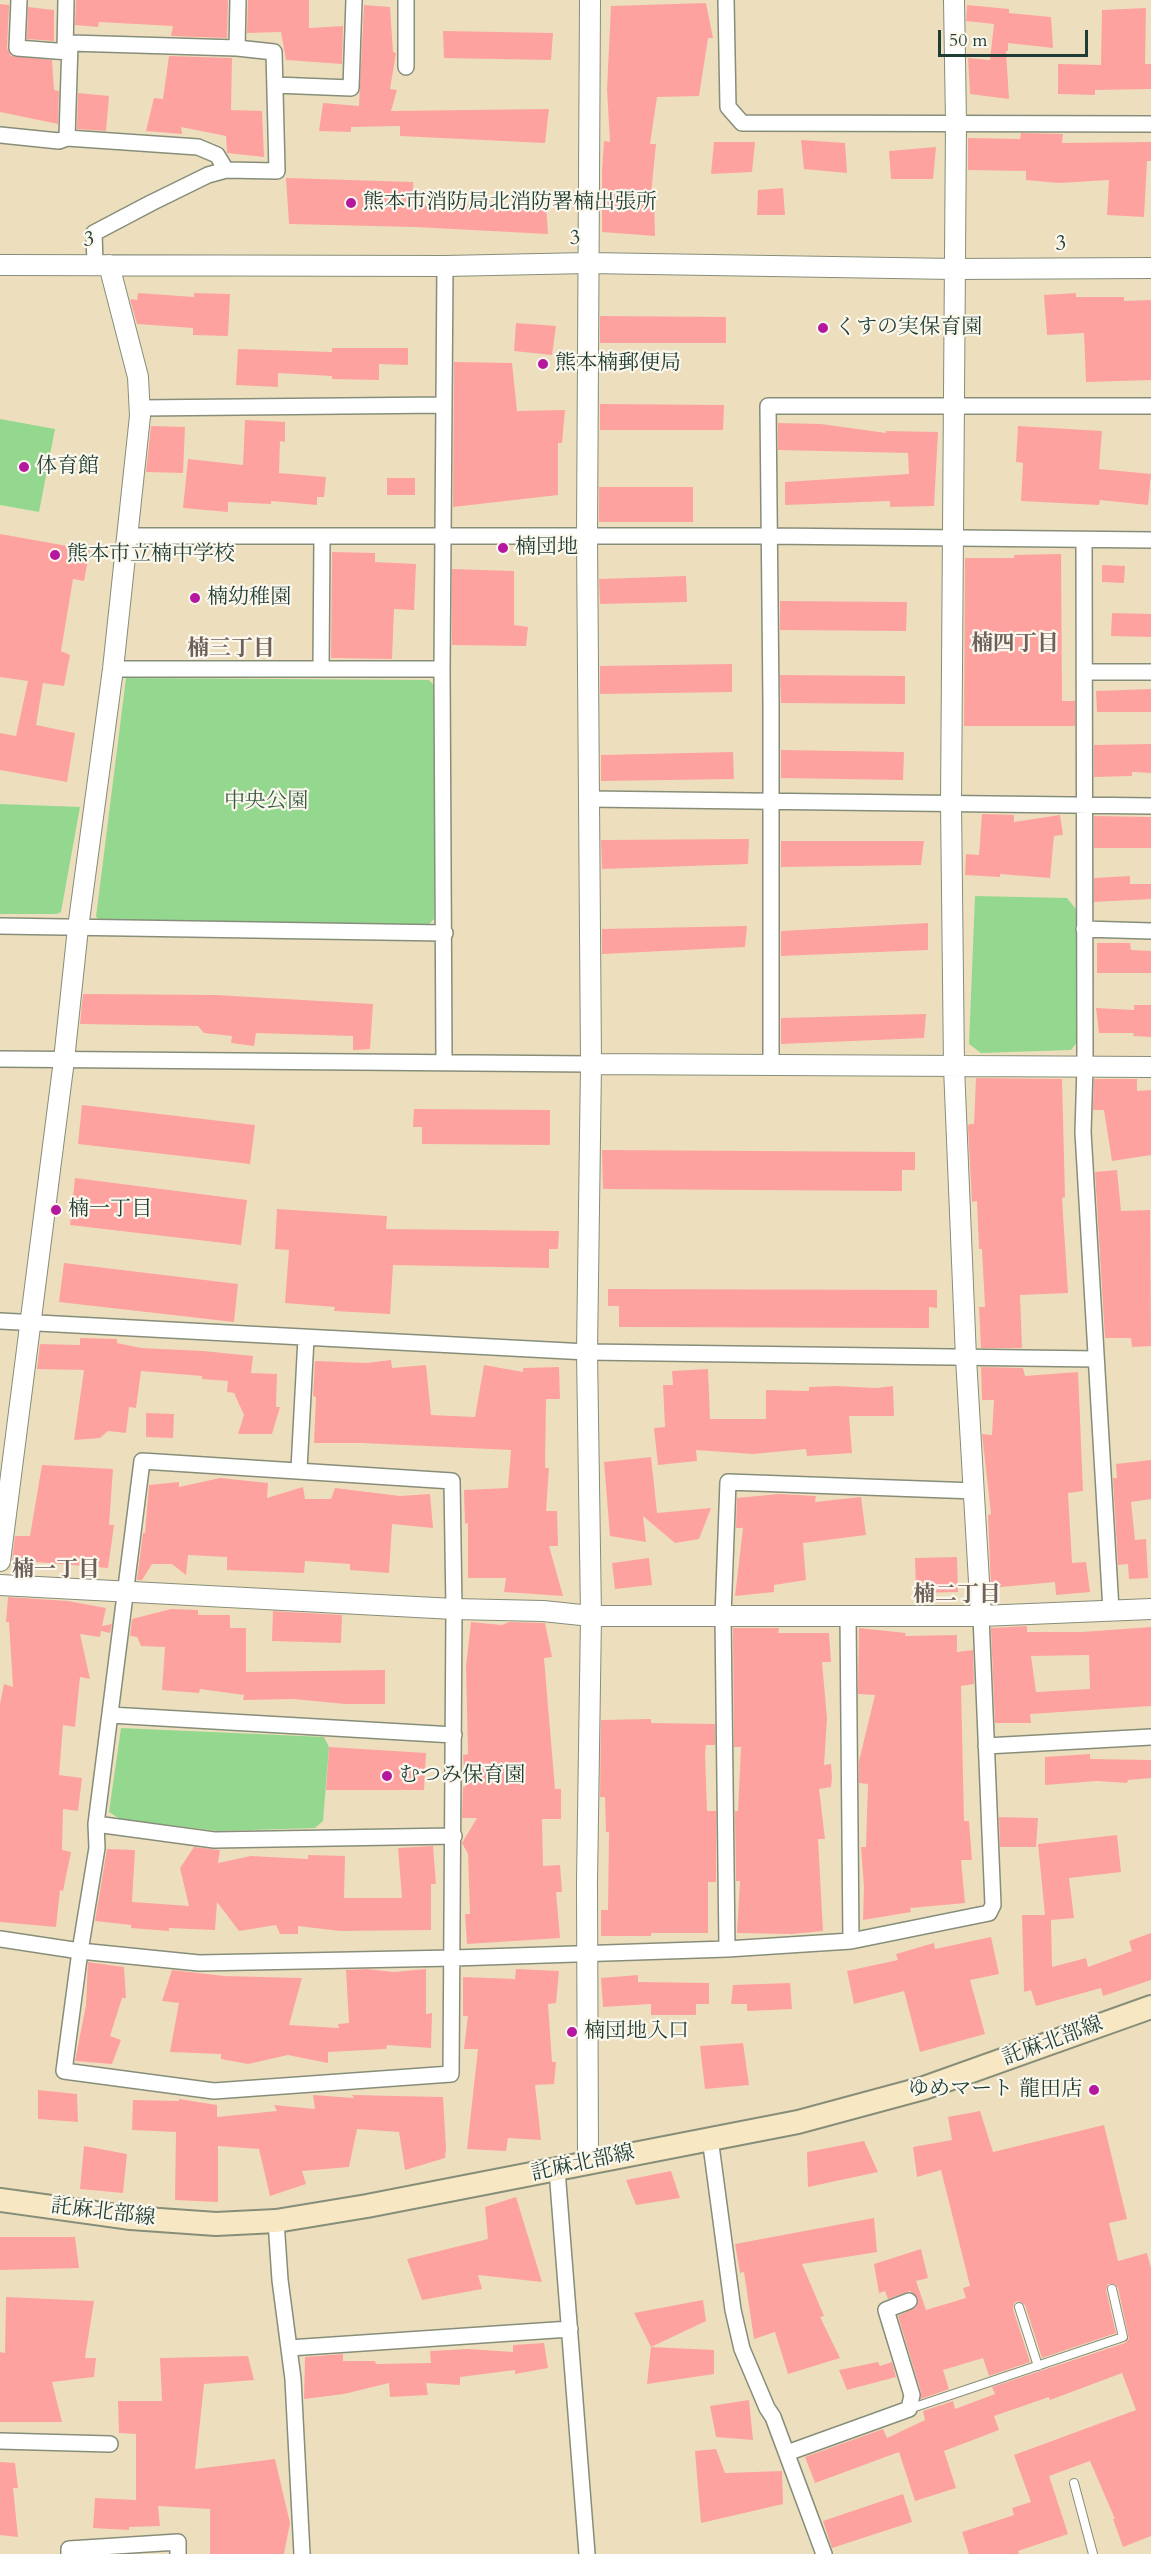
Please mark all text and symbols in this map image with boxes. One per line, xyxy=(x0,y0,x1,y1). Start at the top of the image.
scale bar xyxy=(941,18,1091,56)
text: 50 m xyxy=(949,28,988,53)
place label: 熊本市消防局北消防署楠出張所 xyxy=(363,190,657,216)
marker: 熊本市消防局北消防署楠出張所 xyxy=(344,196,358,210)
street label: 3 xyxy=(569,226,581,252)
street label: 3 xyxy=(84,228,94,254)
street label: 3 xyxy=(1056,232,1066,258)
place label: くすの実保育園 xyxy=(835,315,982,341)
marker: くすの実保育園 xyxy=(816,321,830,335)
place label: 熊本楠郵便局 xyxy=(555,351,681,377)
marker: 熊本楠郵便局 xyxy=(536,357,550,371)
place label: 体育館 xyxy=(36,454,99,480)
marker: 体育館 xyxy=(17,460,31,474)
place label: 楠団地 xyxy=(515,535,578,561)
marker: 楠団地 xyxy=(496,541,510,555)
place label: 熊本市立楠中学校 xyxy=(67,542,235,568)
marker: 熊本市立楠中学校 xyxy=(48,548,62,562)
place label: 楠幼稚園 xyxy=(207,585,291,611)
marker: 楠幼稚園 xyxy=(188,591,202,605)
district label: 楠四丁目 xyxy=(971,632,1059,658)
district label: 楠三丁目 xyxy=(187,637,275,663)
park label: 中央公園 xyxy=(224,789,308,815)
place label: 楠一丁目 xyxy=(68,1197,152,1223)
marker: 楠一丁目 xyxy=(49,1203,63,1217)
district label: 楠一丁目 xyxy=(12,1558,100,1584)
district label: 楠二丁目 xyxy=(913,1583,1001,1609)
place label: むつみ保育園 xyxy=(399,1763,525,1789)
marker: むつみ保育園 xyxy=(380,1769,394,1783)
street label: 託麻北部線 xyxy=(999,2012,1107,2072)
place label: 楠団地入口 xyxy=(584,2019,689,2045)
marker: 楠団地入口 xyxy=(565,2025,579,2039)
place label: ゆめマート 龍田店 xyxy=(908,2077,1082,2103)
marker: ゆめマート 龍田店 xyxy=(1087,2083,1101,2097)
street label: 託麻北部線 xyxy=(529,2141,637,2187)
street label: 託麻北部線 xyxy=(49,2194,157,2232)

